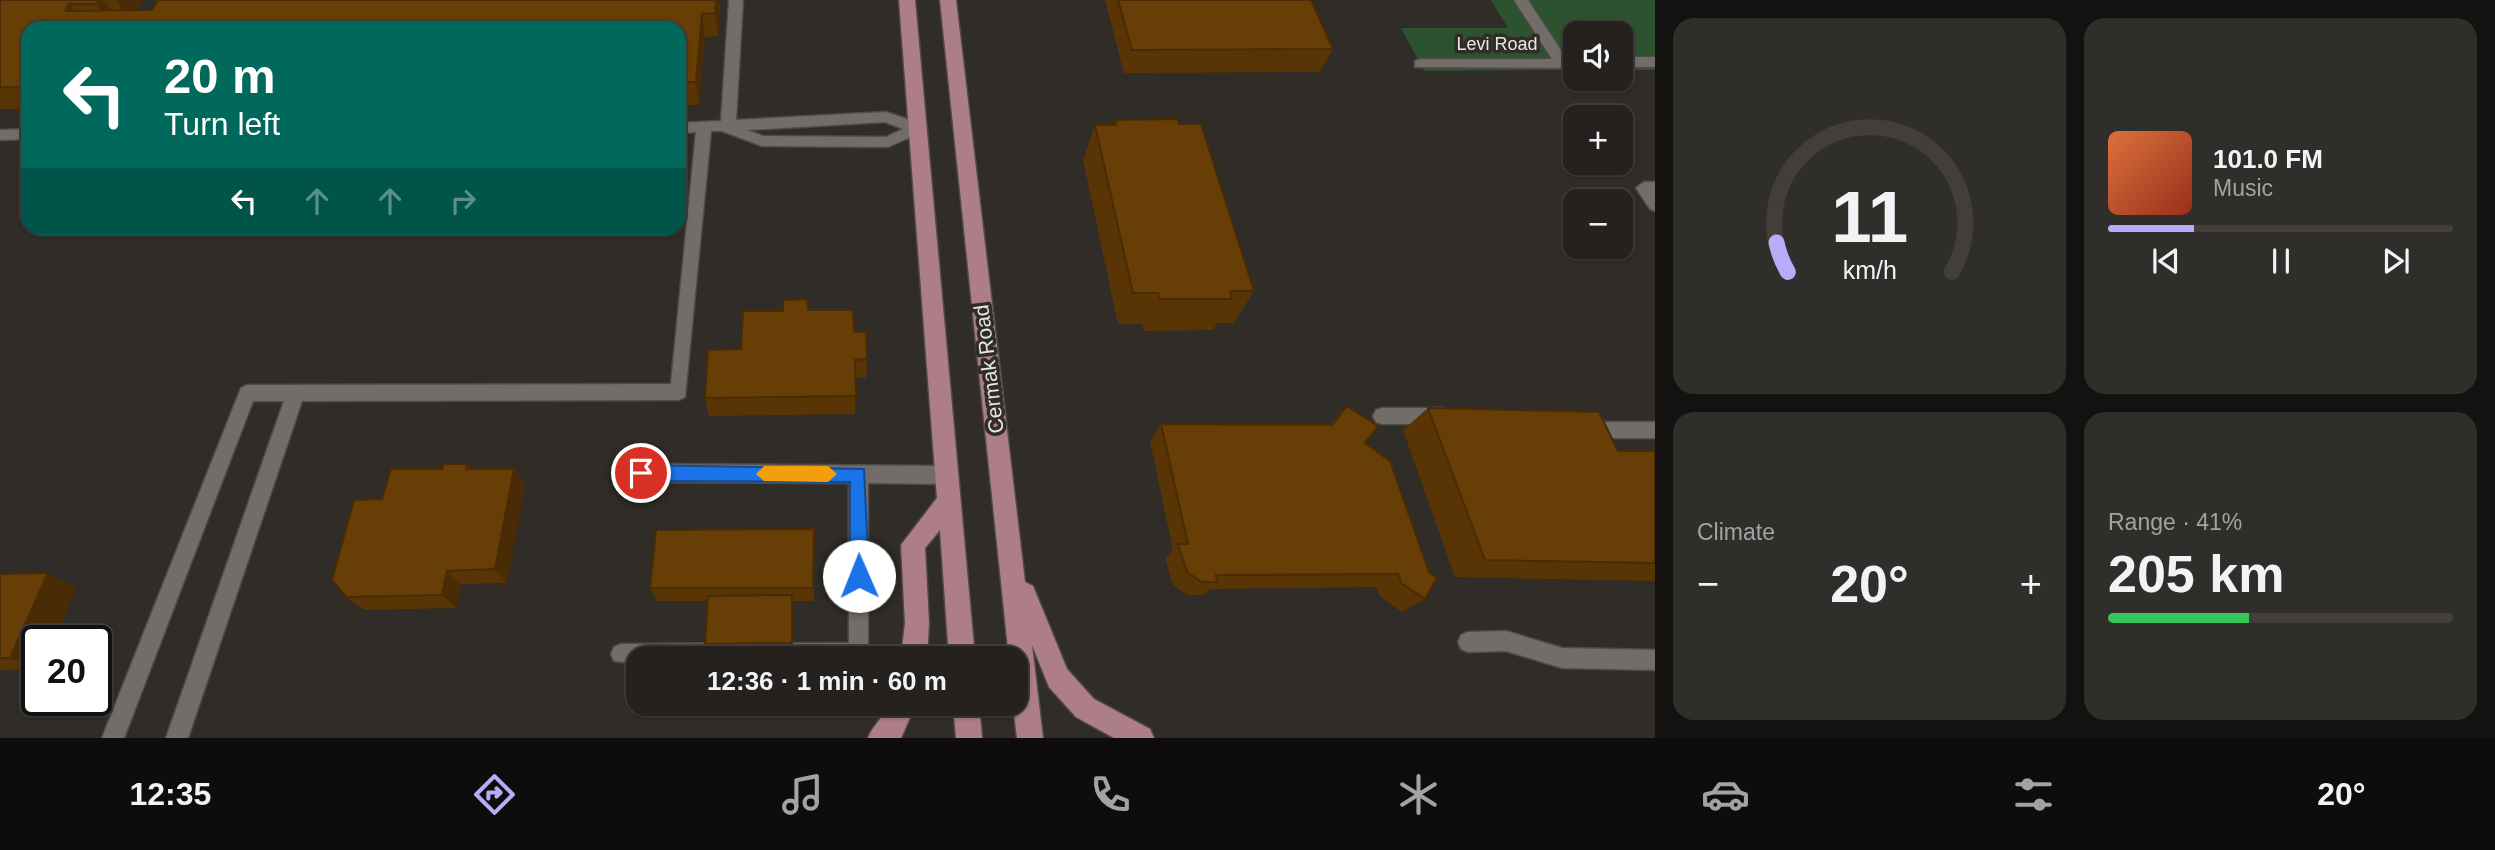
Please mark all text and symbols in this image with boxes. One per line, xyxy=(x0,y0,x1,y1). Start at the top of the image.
map controls xyxy=(1563,21,1633,259)
button: sound xyxy=(1563,21,1633,91)
street label: Levi Road xyxy=(1456,34,1538,54)
icon: left xyxy=(49,49,140,140)
text: 20 m xyxy=(164,49,276,103)
button: + xyxy=(1563,105,1633,175)
text: Turn left xyxy=(164,106,280,142)
text: 101.0 FM xyxy=(2213,144,2323,174)
text: Music xyxy=(2213,175,2273,201)
text: 11 xyxy=(1831,176,1908,257)
icon: left xyxy=(225,182,263,220)
icon: ahead xyxy=(298,182,336,220)
icon: ahead xyxy=(371,182,409,220)
icon: right xyxy=(444,182,482,220)
button: − xyxy=(1563,189,1633,259)
icon: previous xyxy=(2147,242,2185,280)
icon: pause xyxy=(2262,242,2300,280)
icon: next xyxy=(2377,242,2415,280)
text: km/h xyxy=(1842,256,1897,284)
street label: Cermak Road xyxy=(969,303,1008,435)
pin xyxy=(611,443,671,503)
icon: arrive xyxy=(622,454,660,492)
text: Range · 41% xyxy=(2108,509,2242,535)
text: Climate xyxy=(1697,519,1775,545)
position arrow xyxy=(822,539,896,613)
text: 205 km xyxy=(2108,545,2284,603)
text: 20° xyxy=(1830,555,1909,613)
text: − xyxy=(1697,563,1719,605)
text: + xyxy=(2020,563,2042,605)
speed limit sign: 20 xyxy=(21,625,112,716)
text: 12:36 · 1 min · 60 m xyxy=(707,666,947,696)
icon: directions xyxy=(470,770,519,819)
icon: music xyxy=(778,770,827,819)
icon: phone xyxy=(1086,770,1135,819)
icon: climate xyxy=(1394,770,1443,819)
icon: car xyxy=(1701,770,1750,819)
icon: filters xyxy=(2009,770,2058,819)
text: 12:35 xyxy=(129,776,211,812)
text: 20° xyxy=(2317,776,2366,812)

